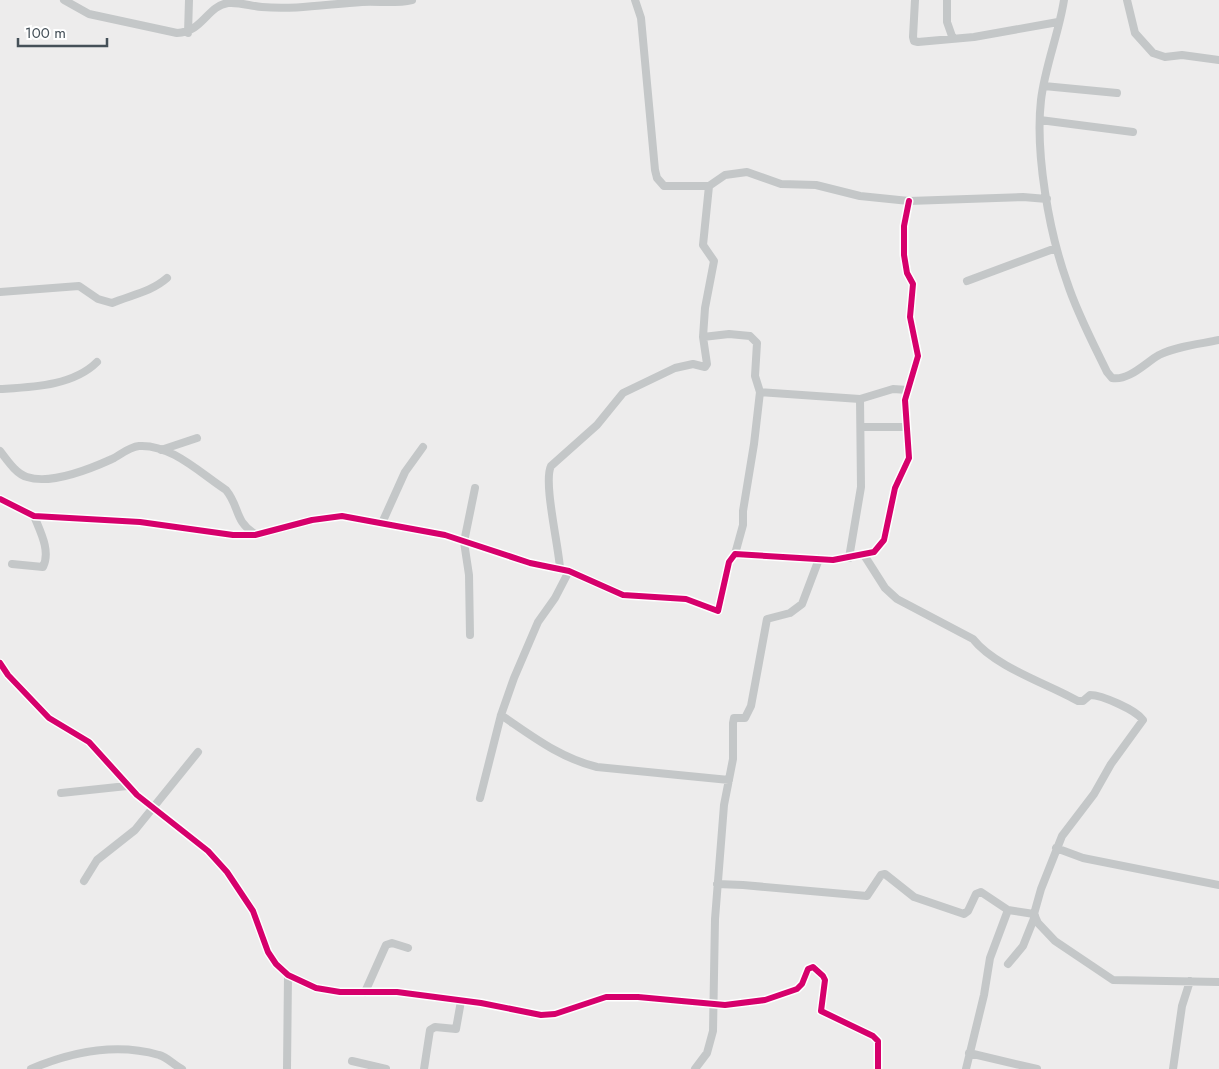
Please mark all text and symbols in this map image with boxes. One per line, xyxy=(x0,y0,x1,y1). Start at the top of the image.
scale bar xyxy=(18,15,106,47)
text: 100 m xyxy=(25,22,66,44)

